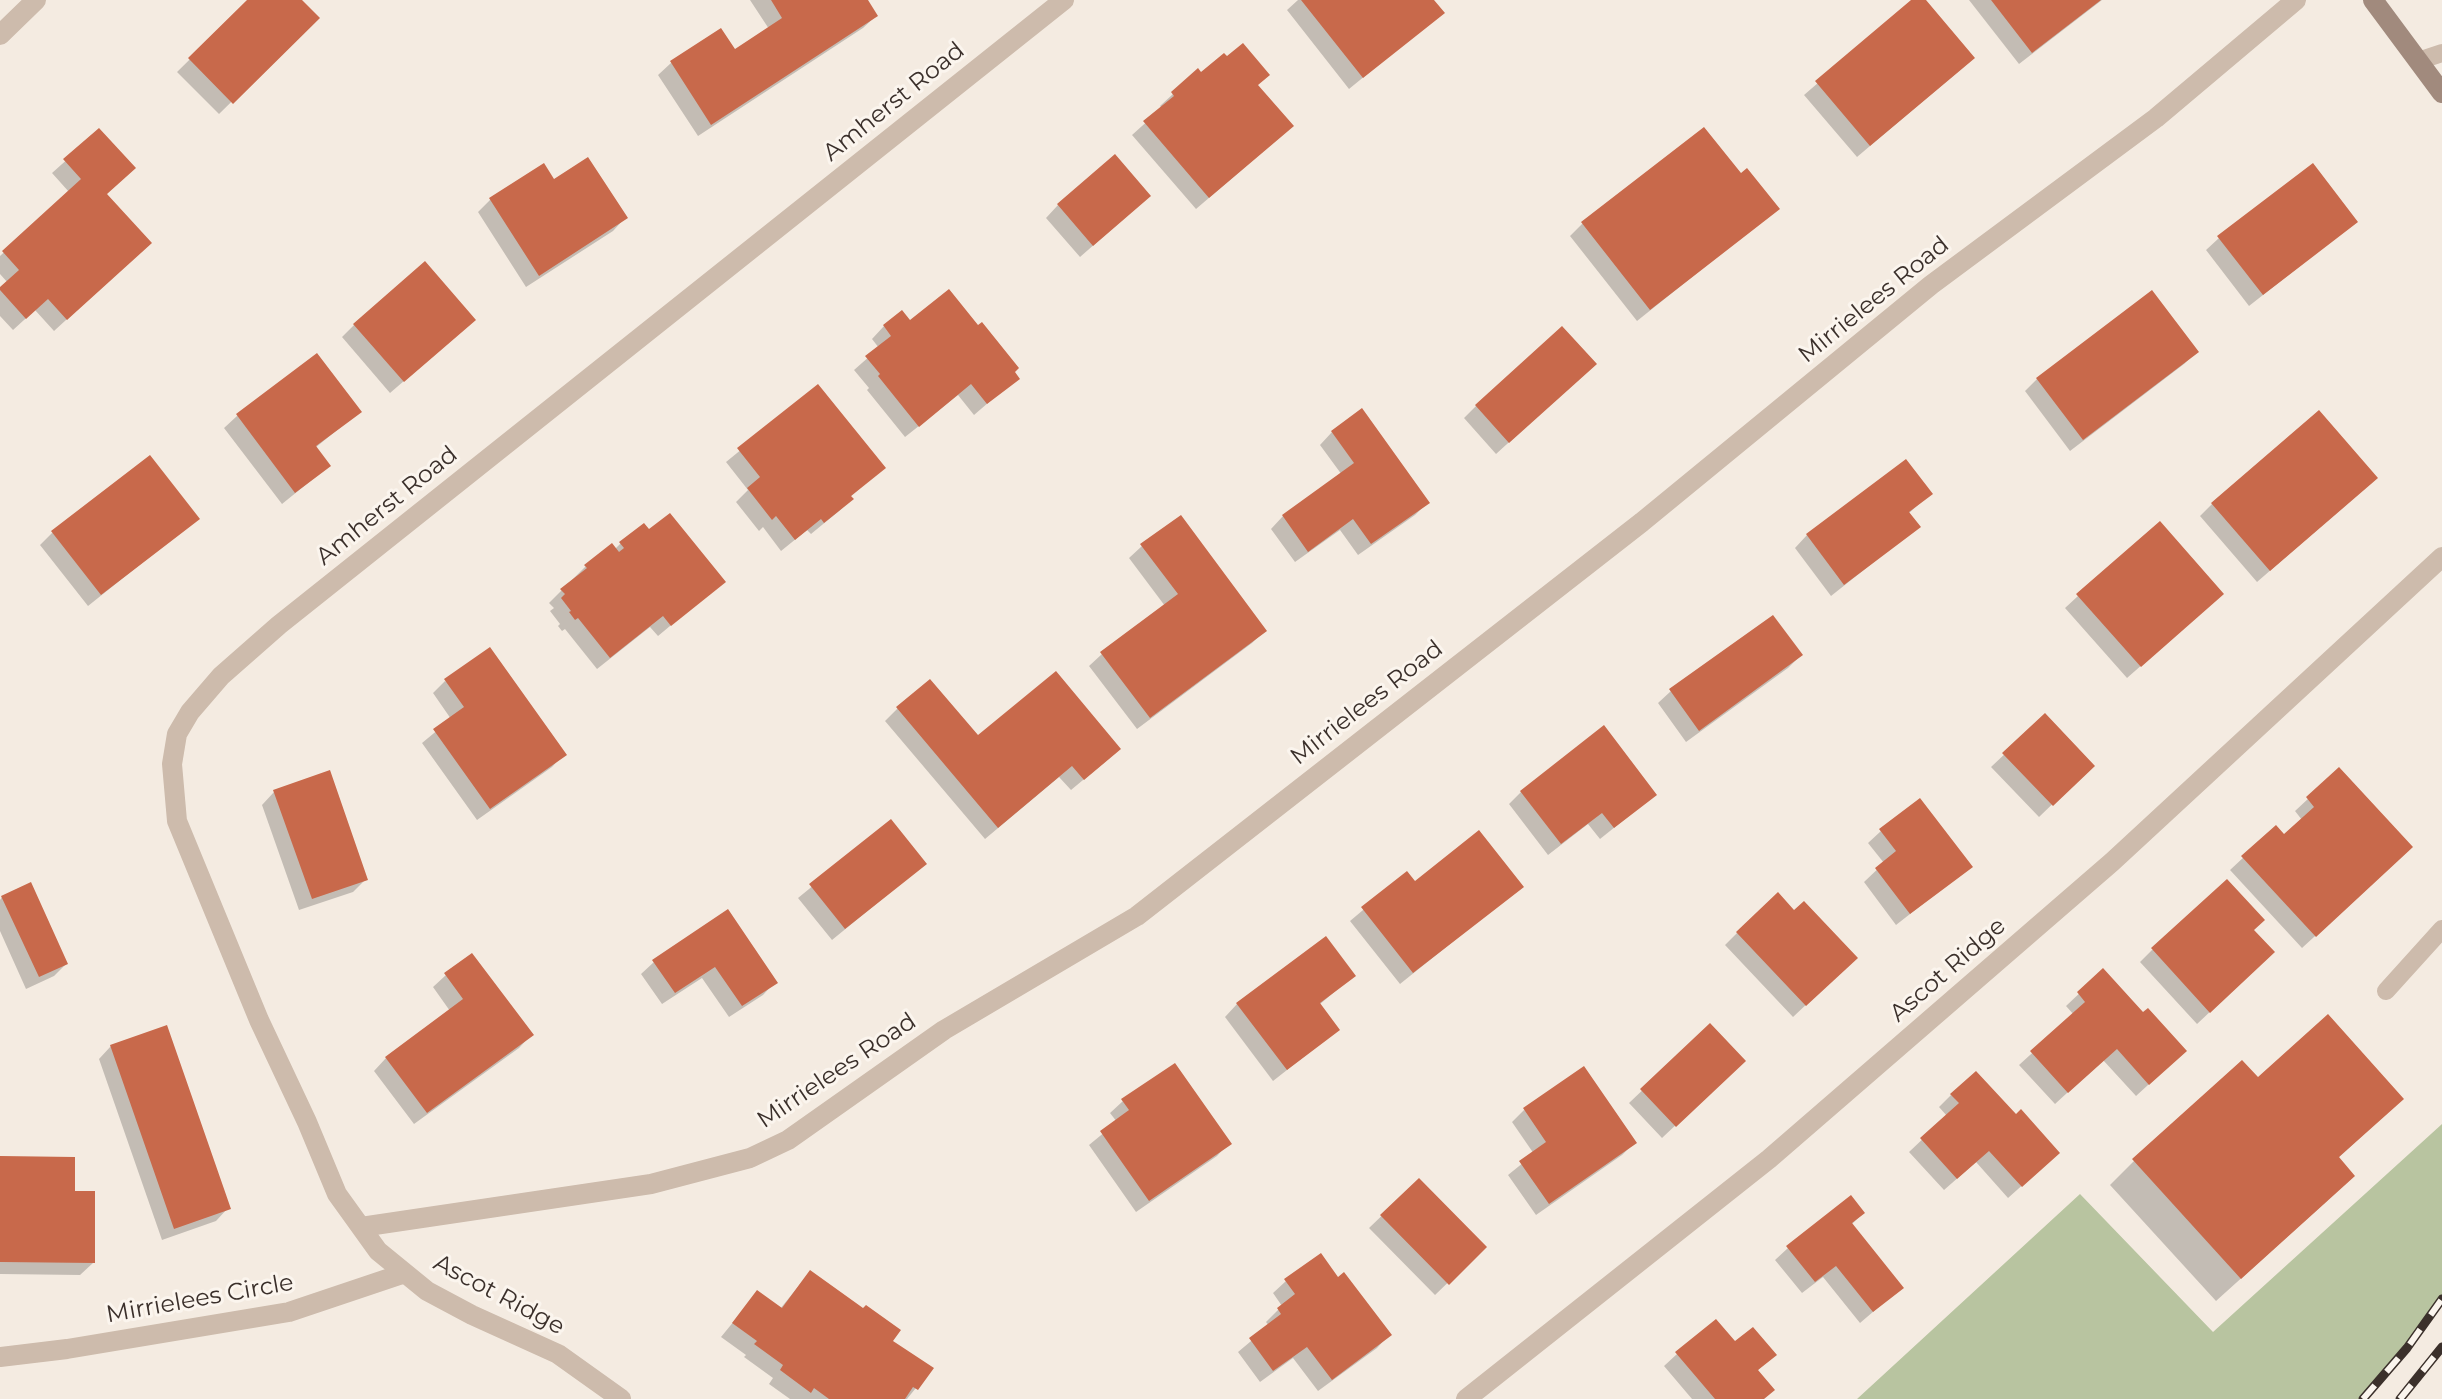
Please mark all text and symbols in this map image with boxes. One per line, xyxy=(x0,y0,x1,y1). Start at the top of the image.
street label: Amherst Road xyxy=(818,36,970,168)
street label: Mirrielees Road xyxy=(1793,230,1955,370)
street label: Amherst Road xyxy=(311,440,463,572)
street label: Mirrielees Road xyxy=(1285,635,1449,771)
street label: Ascot Ridge xyxy=(1884,912,2012,1028)
street label: Mirrielees Road xyxy=(752,1007,922,1135)
street label: Ascot Ridge xyxy=(429,1248,569,1342)
street label: Mirrielees Circle xyxy=(104,1268,296,1330)

